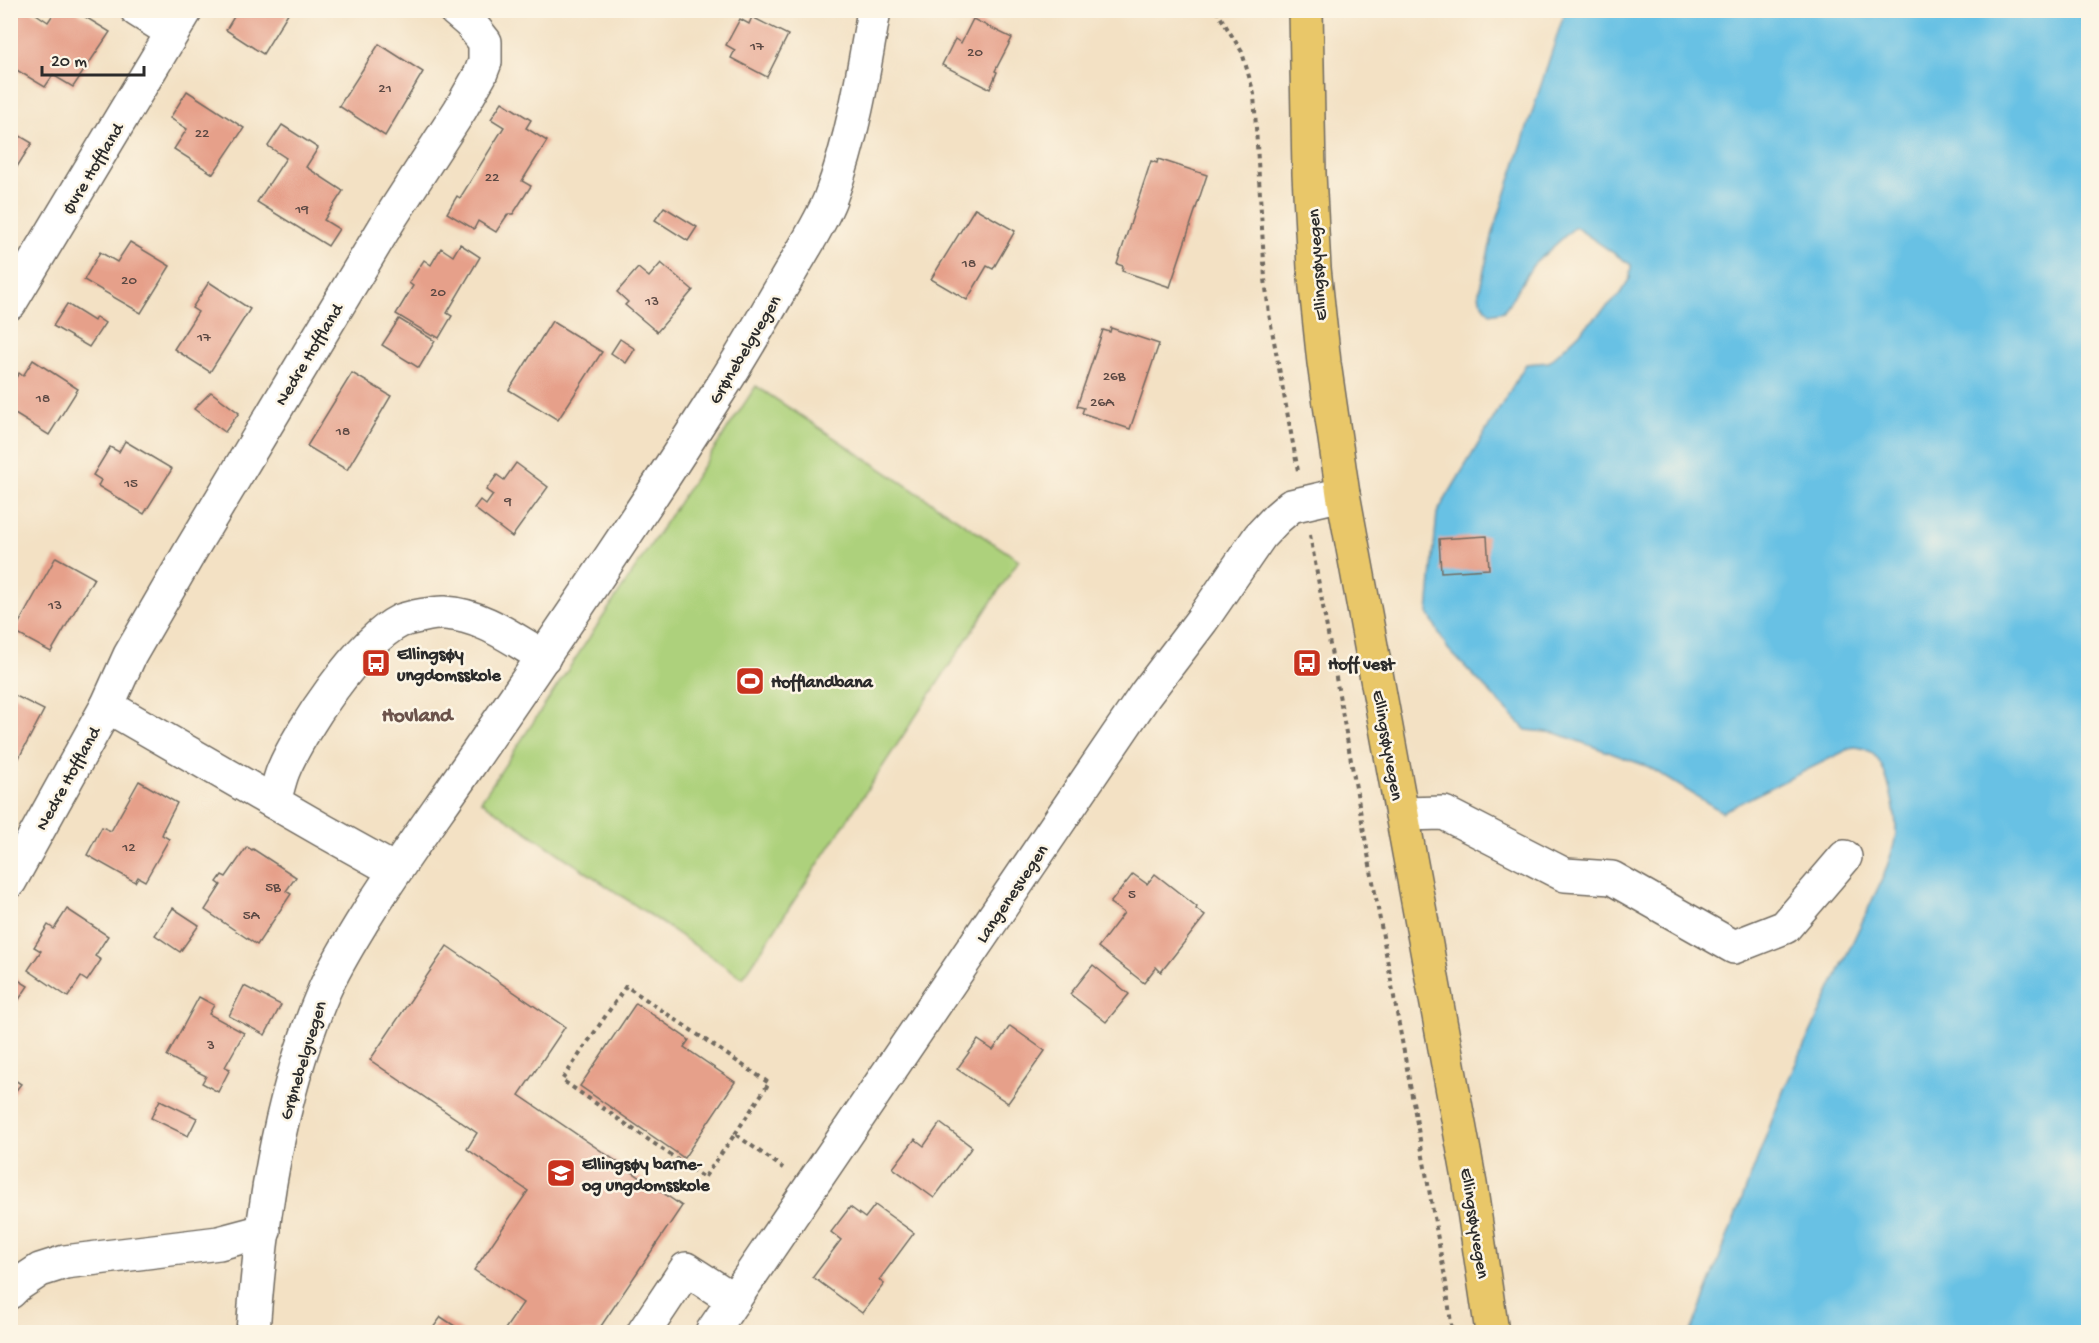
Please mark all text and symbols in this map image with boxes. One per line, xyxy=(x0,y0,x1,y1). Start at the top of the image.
house number: 17 xyxy=(749,38,765,56)
scale bar xyxy=(42,39,144,77)
house number: 20 xyxy=(967,44,983,62)
text: 20 m xyxy=(51,52,87,73)
house number: 21 xyxy=(378,80,392,98)
street label: Øvre Hoffland xyxy=(59,119,130,219)
house number: 22 xyxy=(195,125,209,143)
house number: 22 xyxy=(485,169,499,187)
house number: 19 xyxy=(294,201,309,219)
street label: Ellingsøyvegen xyxy=(1304,208,1333,321)
house number: 18 xyxy=(961,255,976,273)
house number: 20 xyxy=(121,272,137,290)
house number: 20 xyxy=(430,284,446,302)
street label: Grønebelgvegen xyxy=(705,292,787,409)
house number: 13 xyxy=(644,293,659,311)
street label: Nedre Hoffland xyxy=(271,299,350,410)
house number: 17 xyxy=(196,329,212,347)
house number: 26B xyxy=(1103,368,1126,386)
house number: 18 xyxy=(35,390,50,408)
house number: 26A xyxy=(1090,394,1115,412)
house number: 18 xyxy=(335,423,350,441)
house number: 15 xyxy=(123,475,138,493)
house number: 9 xyxy=(503,493,512,511)
house number: 13 xyxy=(47,597,62,615)
place label: Ellingsøy ungdomsskole xyxy=(397,645,501,687)
bus stop icon: Ellingsøy ungdomsskole xyxy=(360,647,392,679)
bus stop icon: Hoff vest xyxy=(1291,647,1323,679)
place label: Hoff vest xyxy=(1328,655,1396,676)
sports icon: Hofflandbana xyxy=(734,665,766,697)
place label: Hofflandbana xyxy=(771,673,874,694)
street label: Ellingsøyvegen xyxy=(1366,688,1407,803)
district label: Hovland xyxy=(382,705,455,730)
street label: Nedre Hoffland xyxy=(32,722,107,835)
house number: 12 xyxy=(121,839,136,857)
street label: Langenesvegen xyxy=(972,841,1054,948)
house number: 5B xyxy=(265,879,281,897)
house number: 5 xyxy=(1128,886,1136,904)
house number: 5A xyxy=(243,907,261,925)
street label: Grønebelgvegen xyxy=(276,998,333,1123)
house number: 3 xyxy=(206,1037,215,1055)
place label: Ellingsøy barne- og ungdomsskole xyxy=(581,1155,710,1197)
school or university icon: Ellingsøy barne- og ungdomsskole xyxy=(545,1157,577,1189)
street label: Ellingsøyvegen xyxy=(1454,1166,1493,1281)

